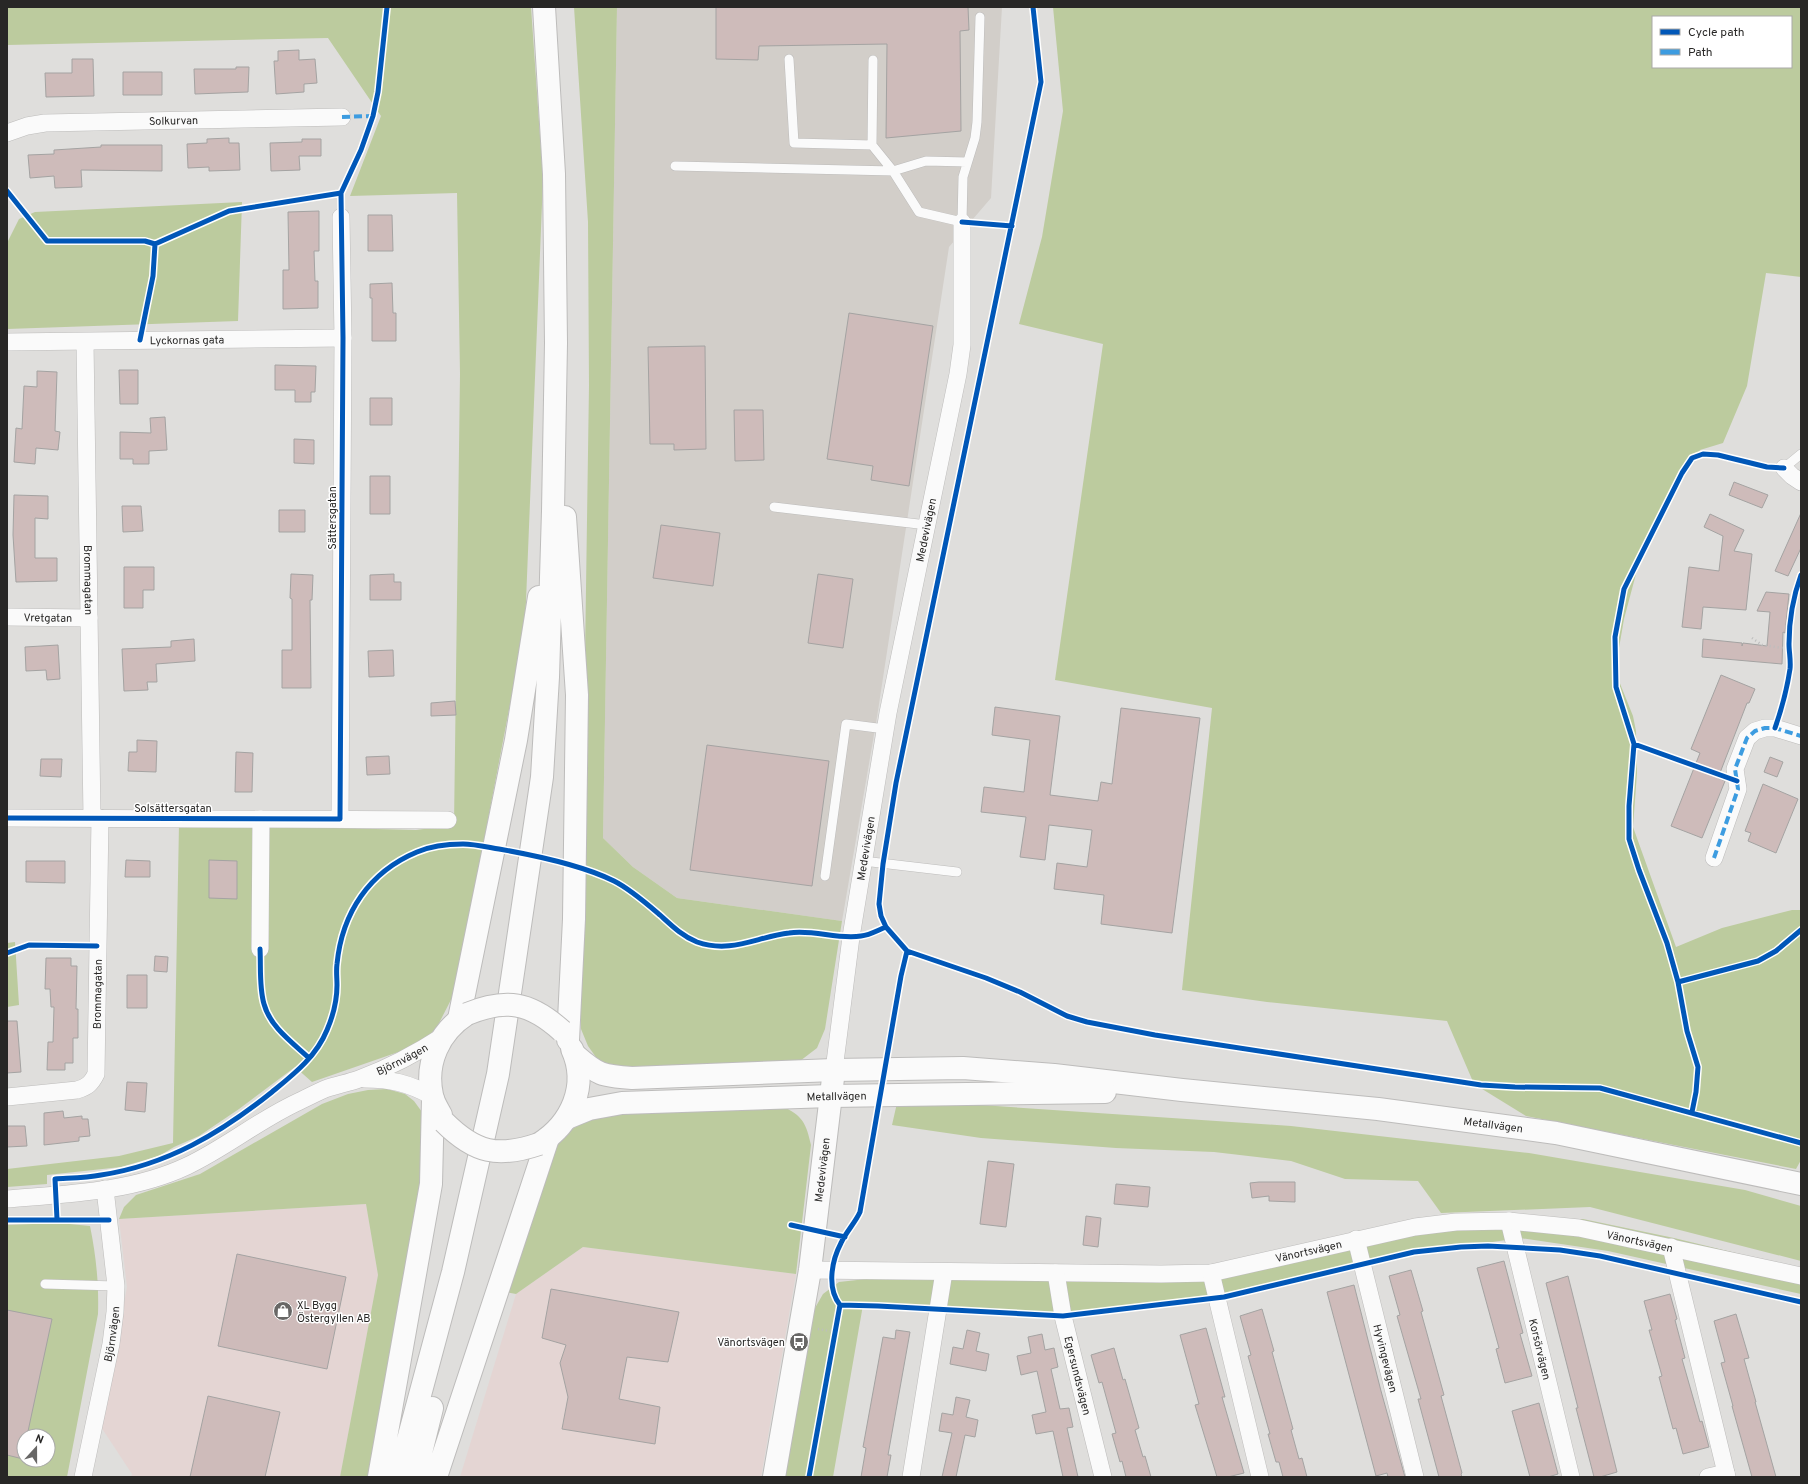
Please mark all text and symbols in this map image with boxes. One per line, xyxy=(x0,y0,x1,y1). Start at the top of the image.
legend xyxy=(1652,16,1792,68)
text: Cycle path xyxy=(1688,25,1745,41)
text: Path xyxy=(1688,45,1713,61)
street label: Solkurvan xyxy=(149,114,198,129)
street label: Lyckornas gata xyxy=(150,333,224,348)
street label: Sättersgatan xyxy=(326,486,340,550)
street label: Medevivägen xyxy=(913,497,940,563)
street label: Brommagatan xyxy=(80,545,95,615)
street label: Vretgatan xyxy=(24,611,72,626)
street label: Solsättersgatan xyxy=(134,802,212,816)
street label: Medevivägen xyxy=(854,815,879,882)
street label: Brommagatan xyxy=(91,959,106,1029)
street label: Björnvägen xyxy=(374,1041,431,1079)
street label: Metallvägen xyxy=(806,1089,867,1105)
street label: Metallvägen xyxy=(1463,1115,1524,1136)
street label: Medevivägen xyxy=(812,1137,834,1203)
street label: Vänortsvägen xyxy=(1605,1228,1674,1256)
street label: Vänortsvägen xyxy=(1274,1238,1343,1266)
place label: XL Bygg Östergyllen AB xyxy=(297,1299,371,1326)
shop icon: XL Bygg Östergyllen AB xyxy=(272,1300,294,1322)
street label: Björnvägen xyxy=(101,1306,123,1363)
street label: Korsörvägen xyxy=(1525,1317,1553,1382)
street label: Hyvingevägen xyxy=(1369,1323,1400,1394)
bus stop icon: Vänortsvägen xyxy=(788,1331,810,1353)
street label: Egersundsvägen xyxy=(1060,1335,1093,1417)
place label: Vänortsvägen xyxy=(717,1336,785,1350)
north arrow xyxy=(16,1428,56,1468)
text: N xyxy=(33,1432,45,1448)

